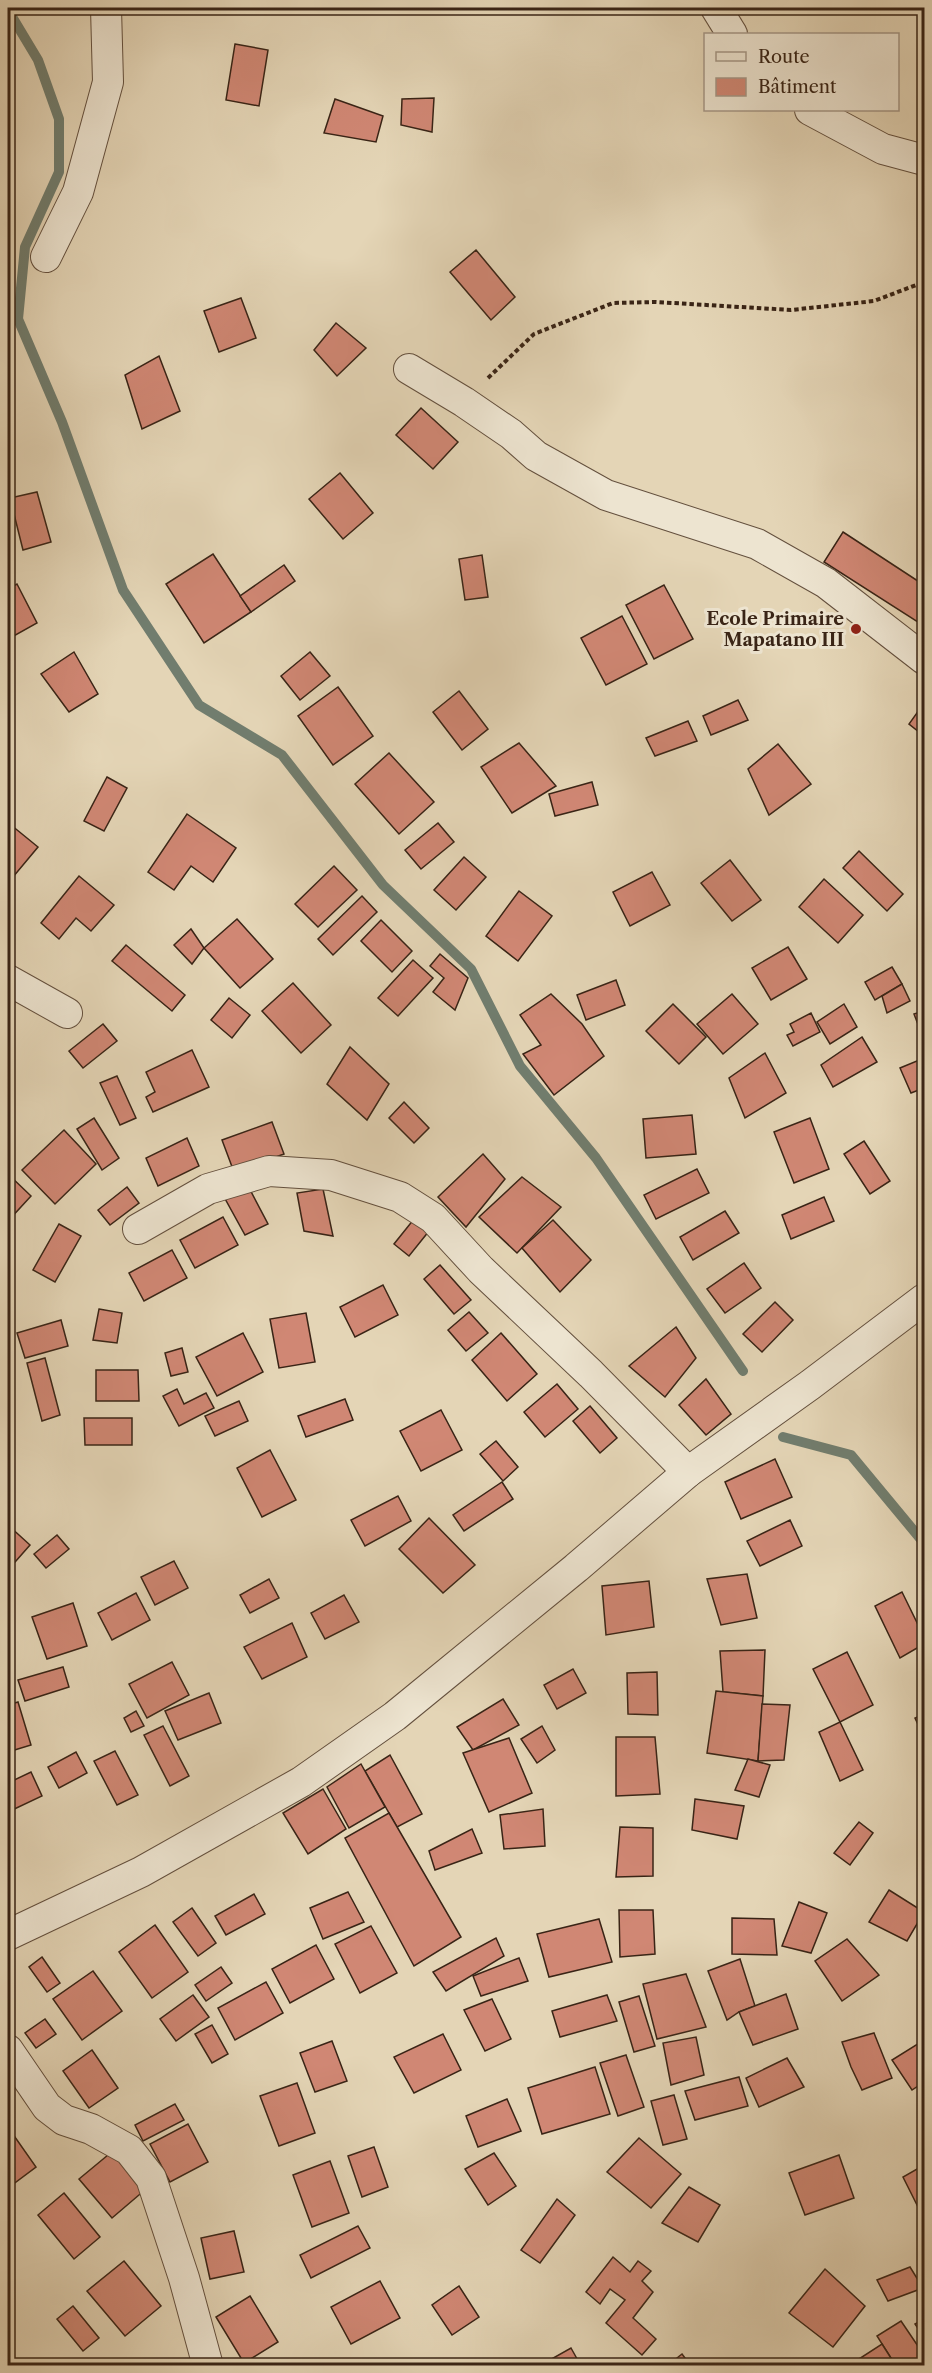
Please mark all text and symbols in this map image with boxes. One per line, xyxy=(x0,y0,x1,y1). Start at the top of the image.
legend xyxy=(704,33,899,111)
text: Route xyxy=(758,46,810,68)
text: Bâtiment xyxy=(758,76,837,98)
place label: Ecole Primaire Mapatano III xyxy=(706,608,844,651)
marker: Ecole Primaire Mapatano III xyxy=(849,622,863,636)

